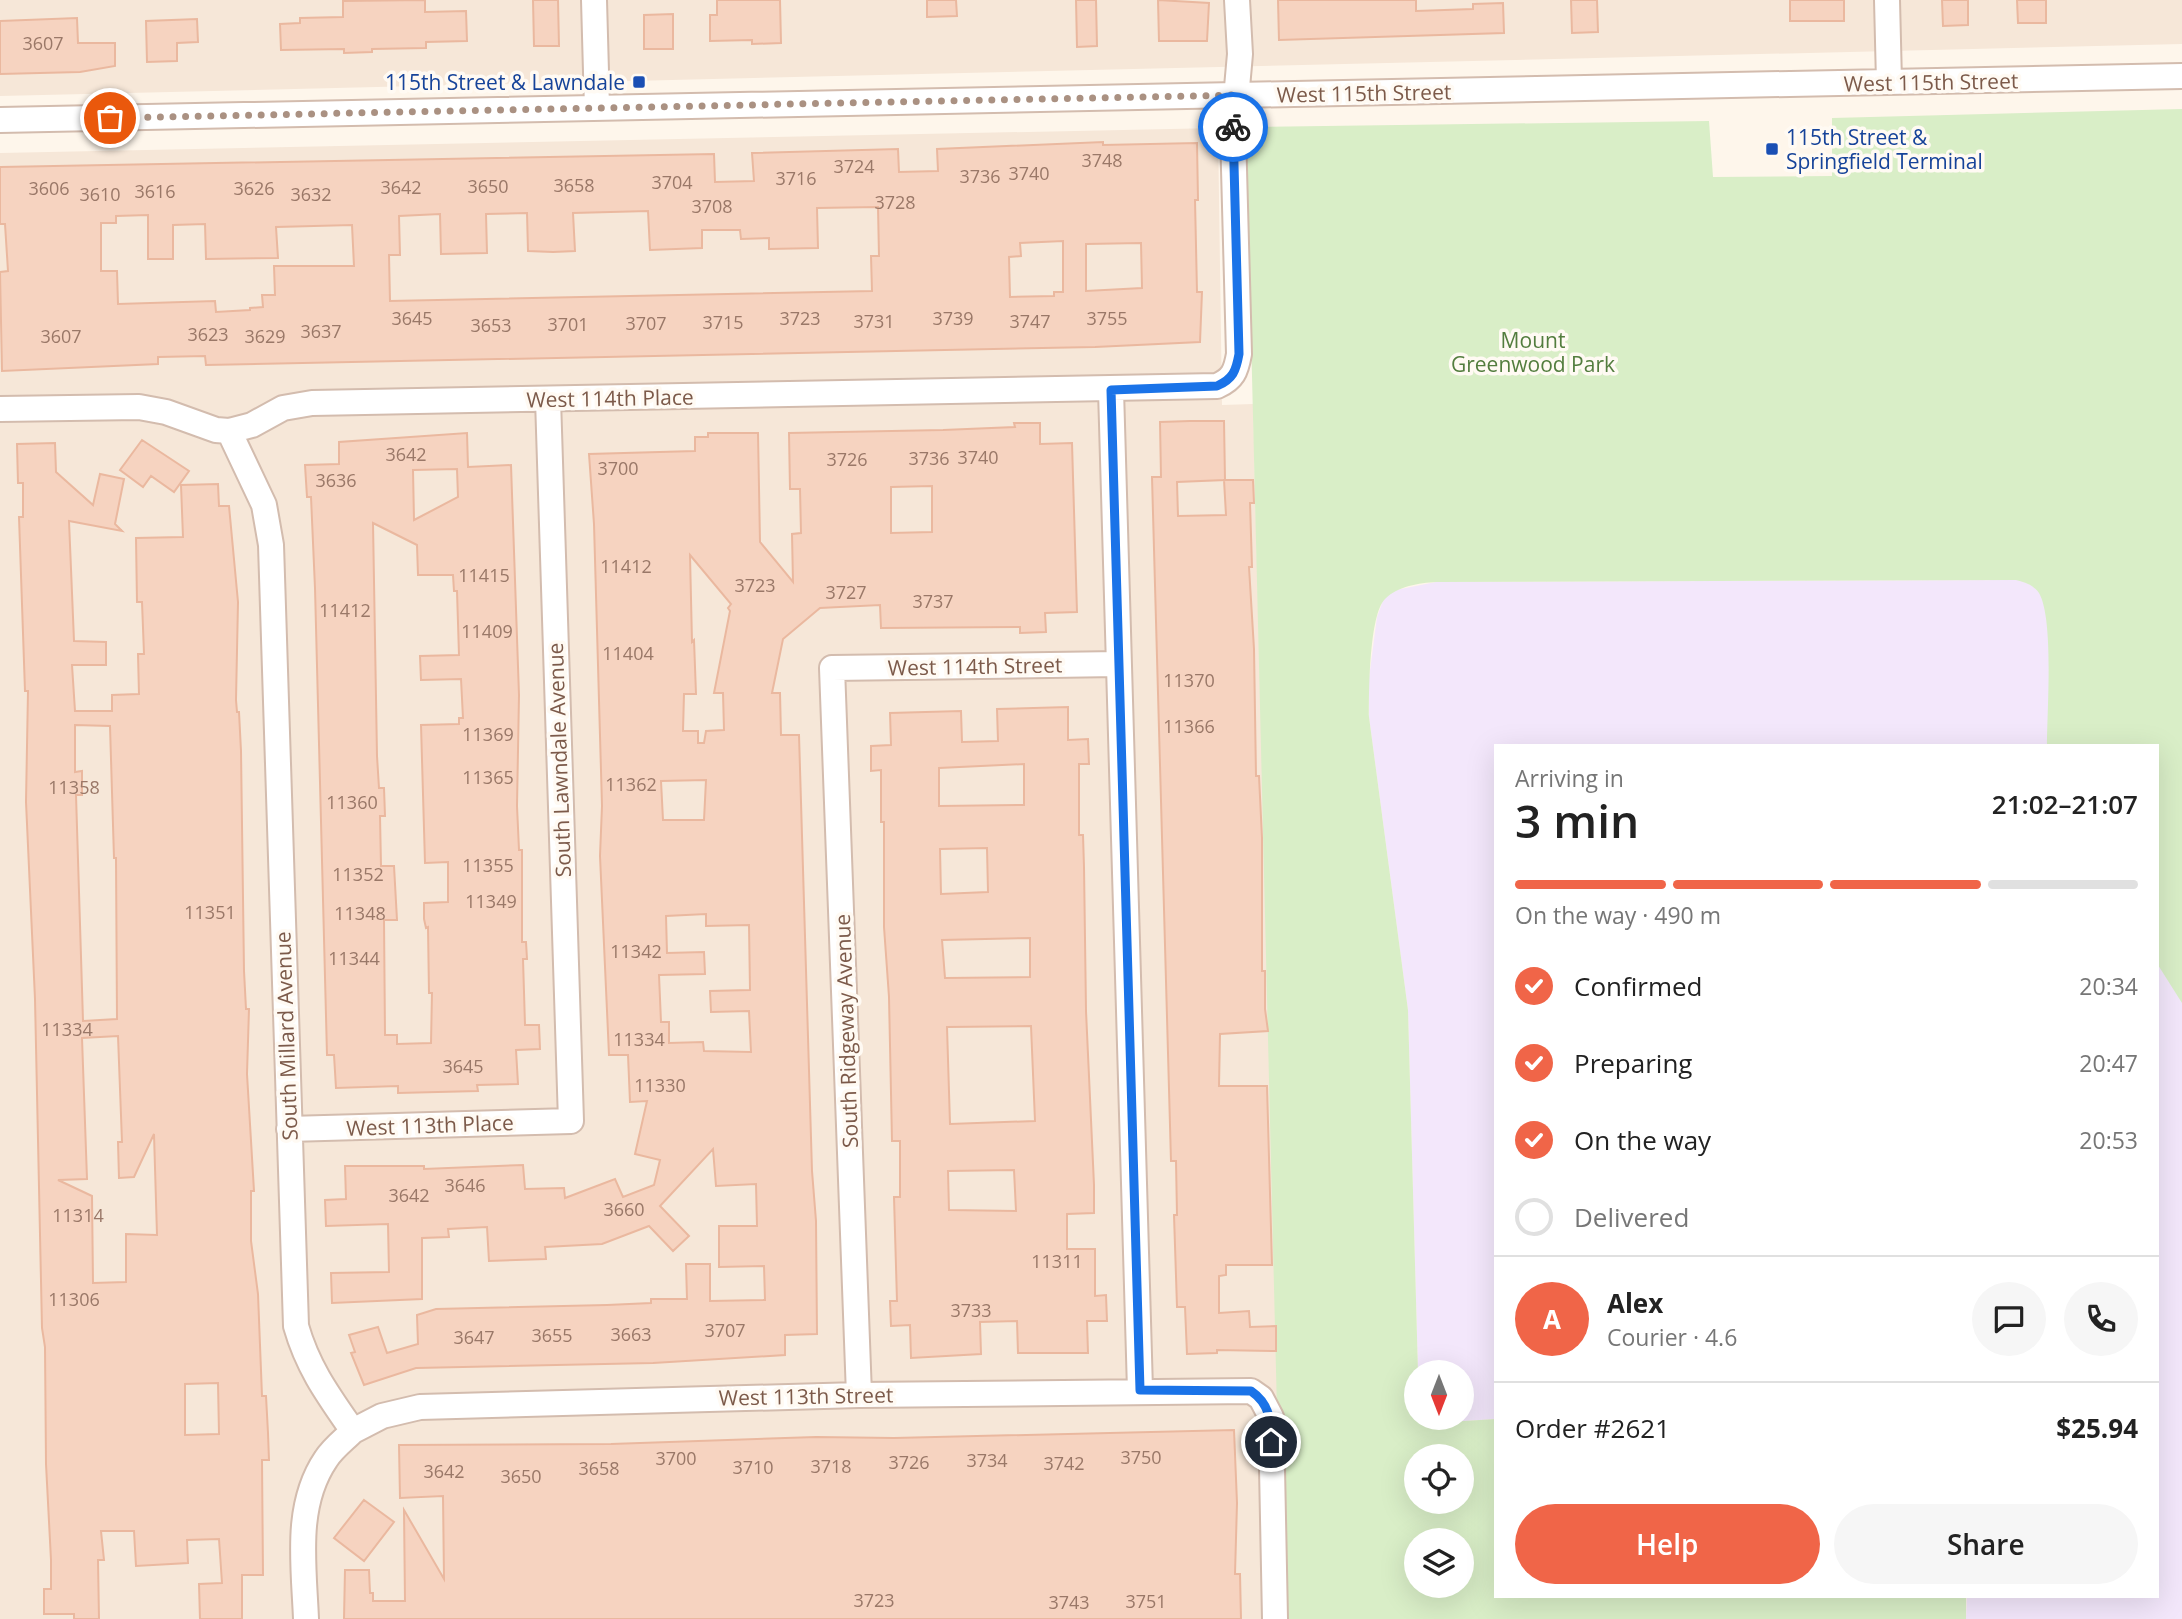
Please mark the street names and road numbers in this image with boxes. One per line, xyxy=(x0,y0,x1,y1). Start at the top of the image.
street label: West 115th Street xyxy=(1843,66,2019,98)
street label: West 115th Street xyxy=(1276,77,1452,109)
street label: West 114th Place xyxy=(526,383,694,413)
street label: South Lawndale Avenue xyxy=(541,642,577,878)
street label: West 114th Street xyxy=(887,650,1063,682)
street label: South Ridgeway Avenue xyxy=(828,913,864,1149)
street label: South Millard Avenue xyxy=(268,931,304,1141)
street label: West 113th Place xyxy=(346,1108,514,1142)
street label: West 113th Street xyxy=(718,1380,894,1412)

